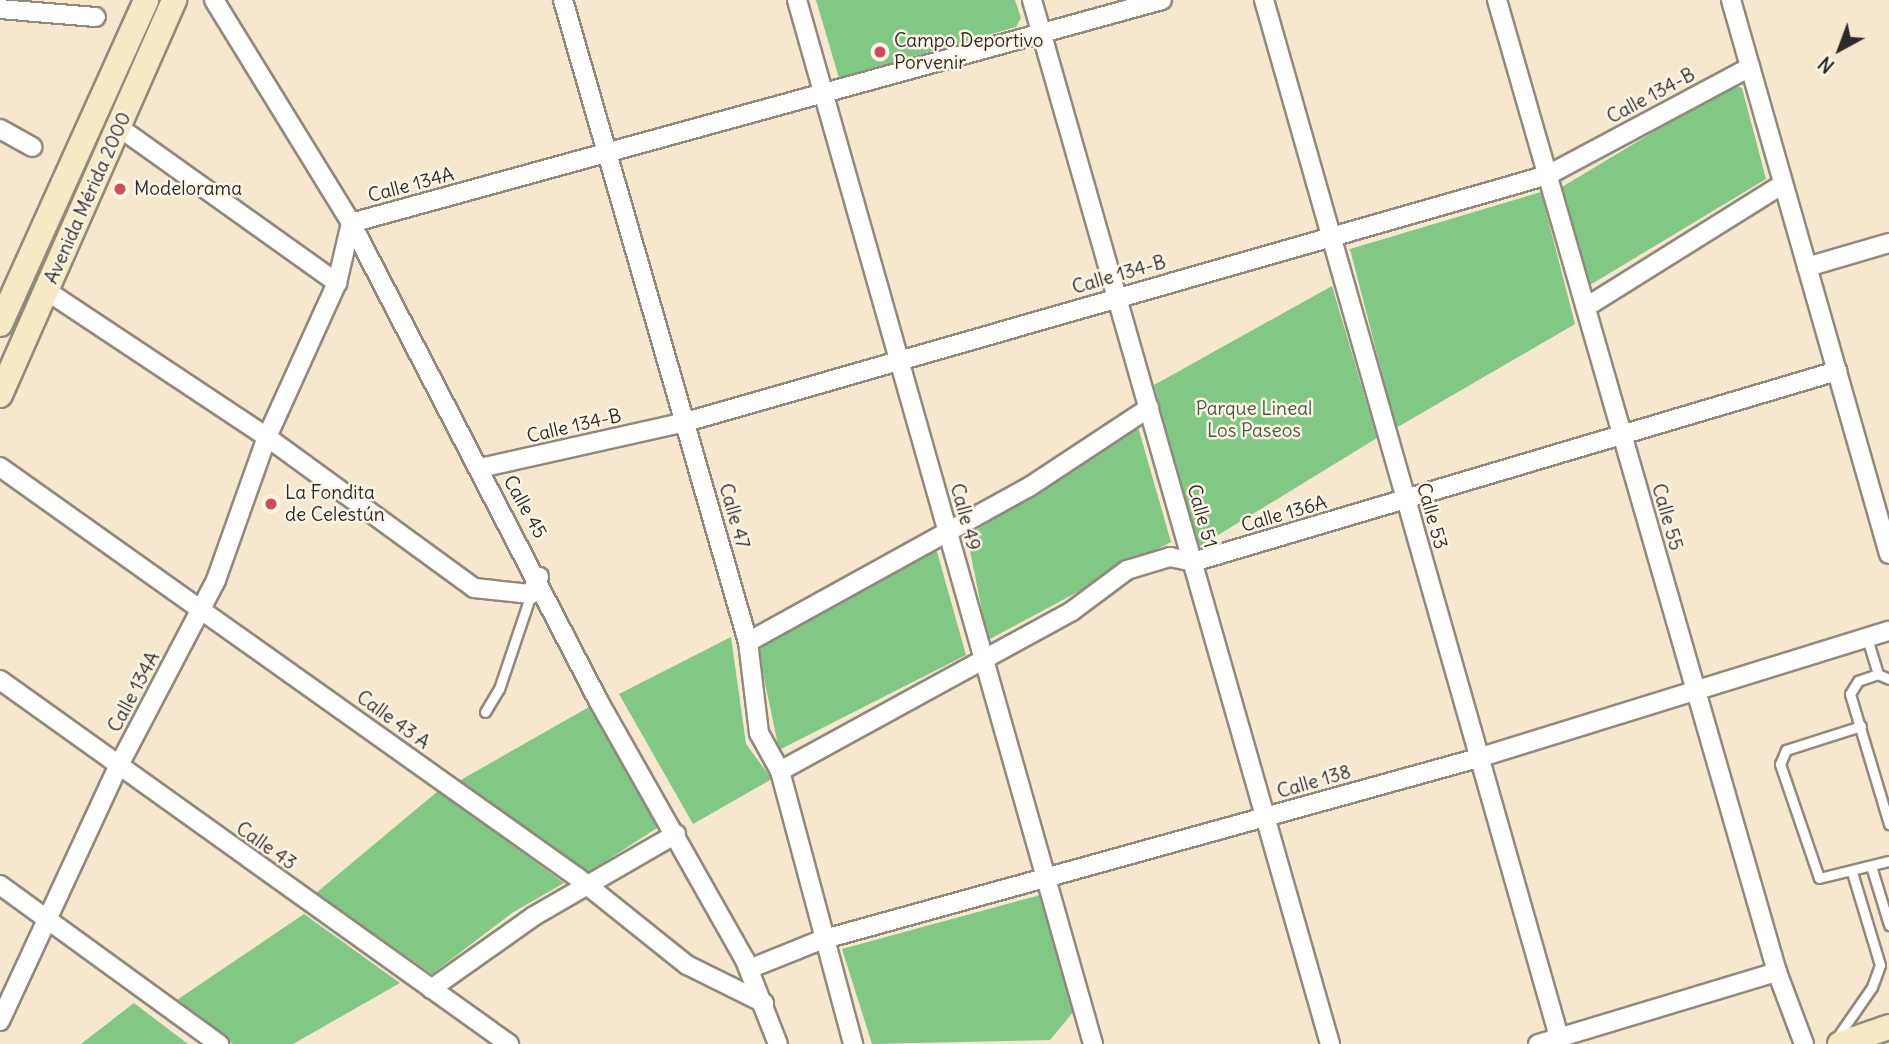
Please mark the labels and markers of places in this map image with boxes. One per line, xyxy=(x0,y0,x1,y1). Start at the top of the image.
place label: Campo Deportivo Porvenir xyxy=(894,30,1043,74)
marker: Campo Deportivo Porvenir xyxy=(872,44,888,60)
place label: Modelorama xyxy=(134,178,242,200)
marker: Modelorama xyxy=(112,181,128,197)
place label: La Fondita de Celestún xyxy=(285,482,385,526)
marker: La Fondita de Celestún xyxy=(263,496,279,512)

